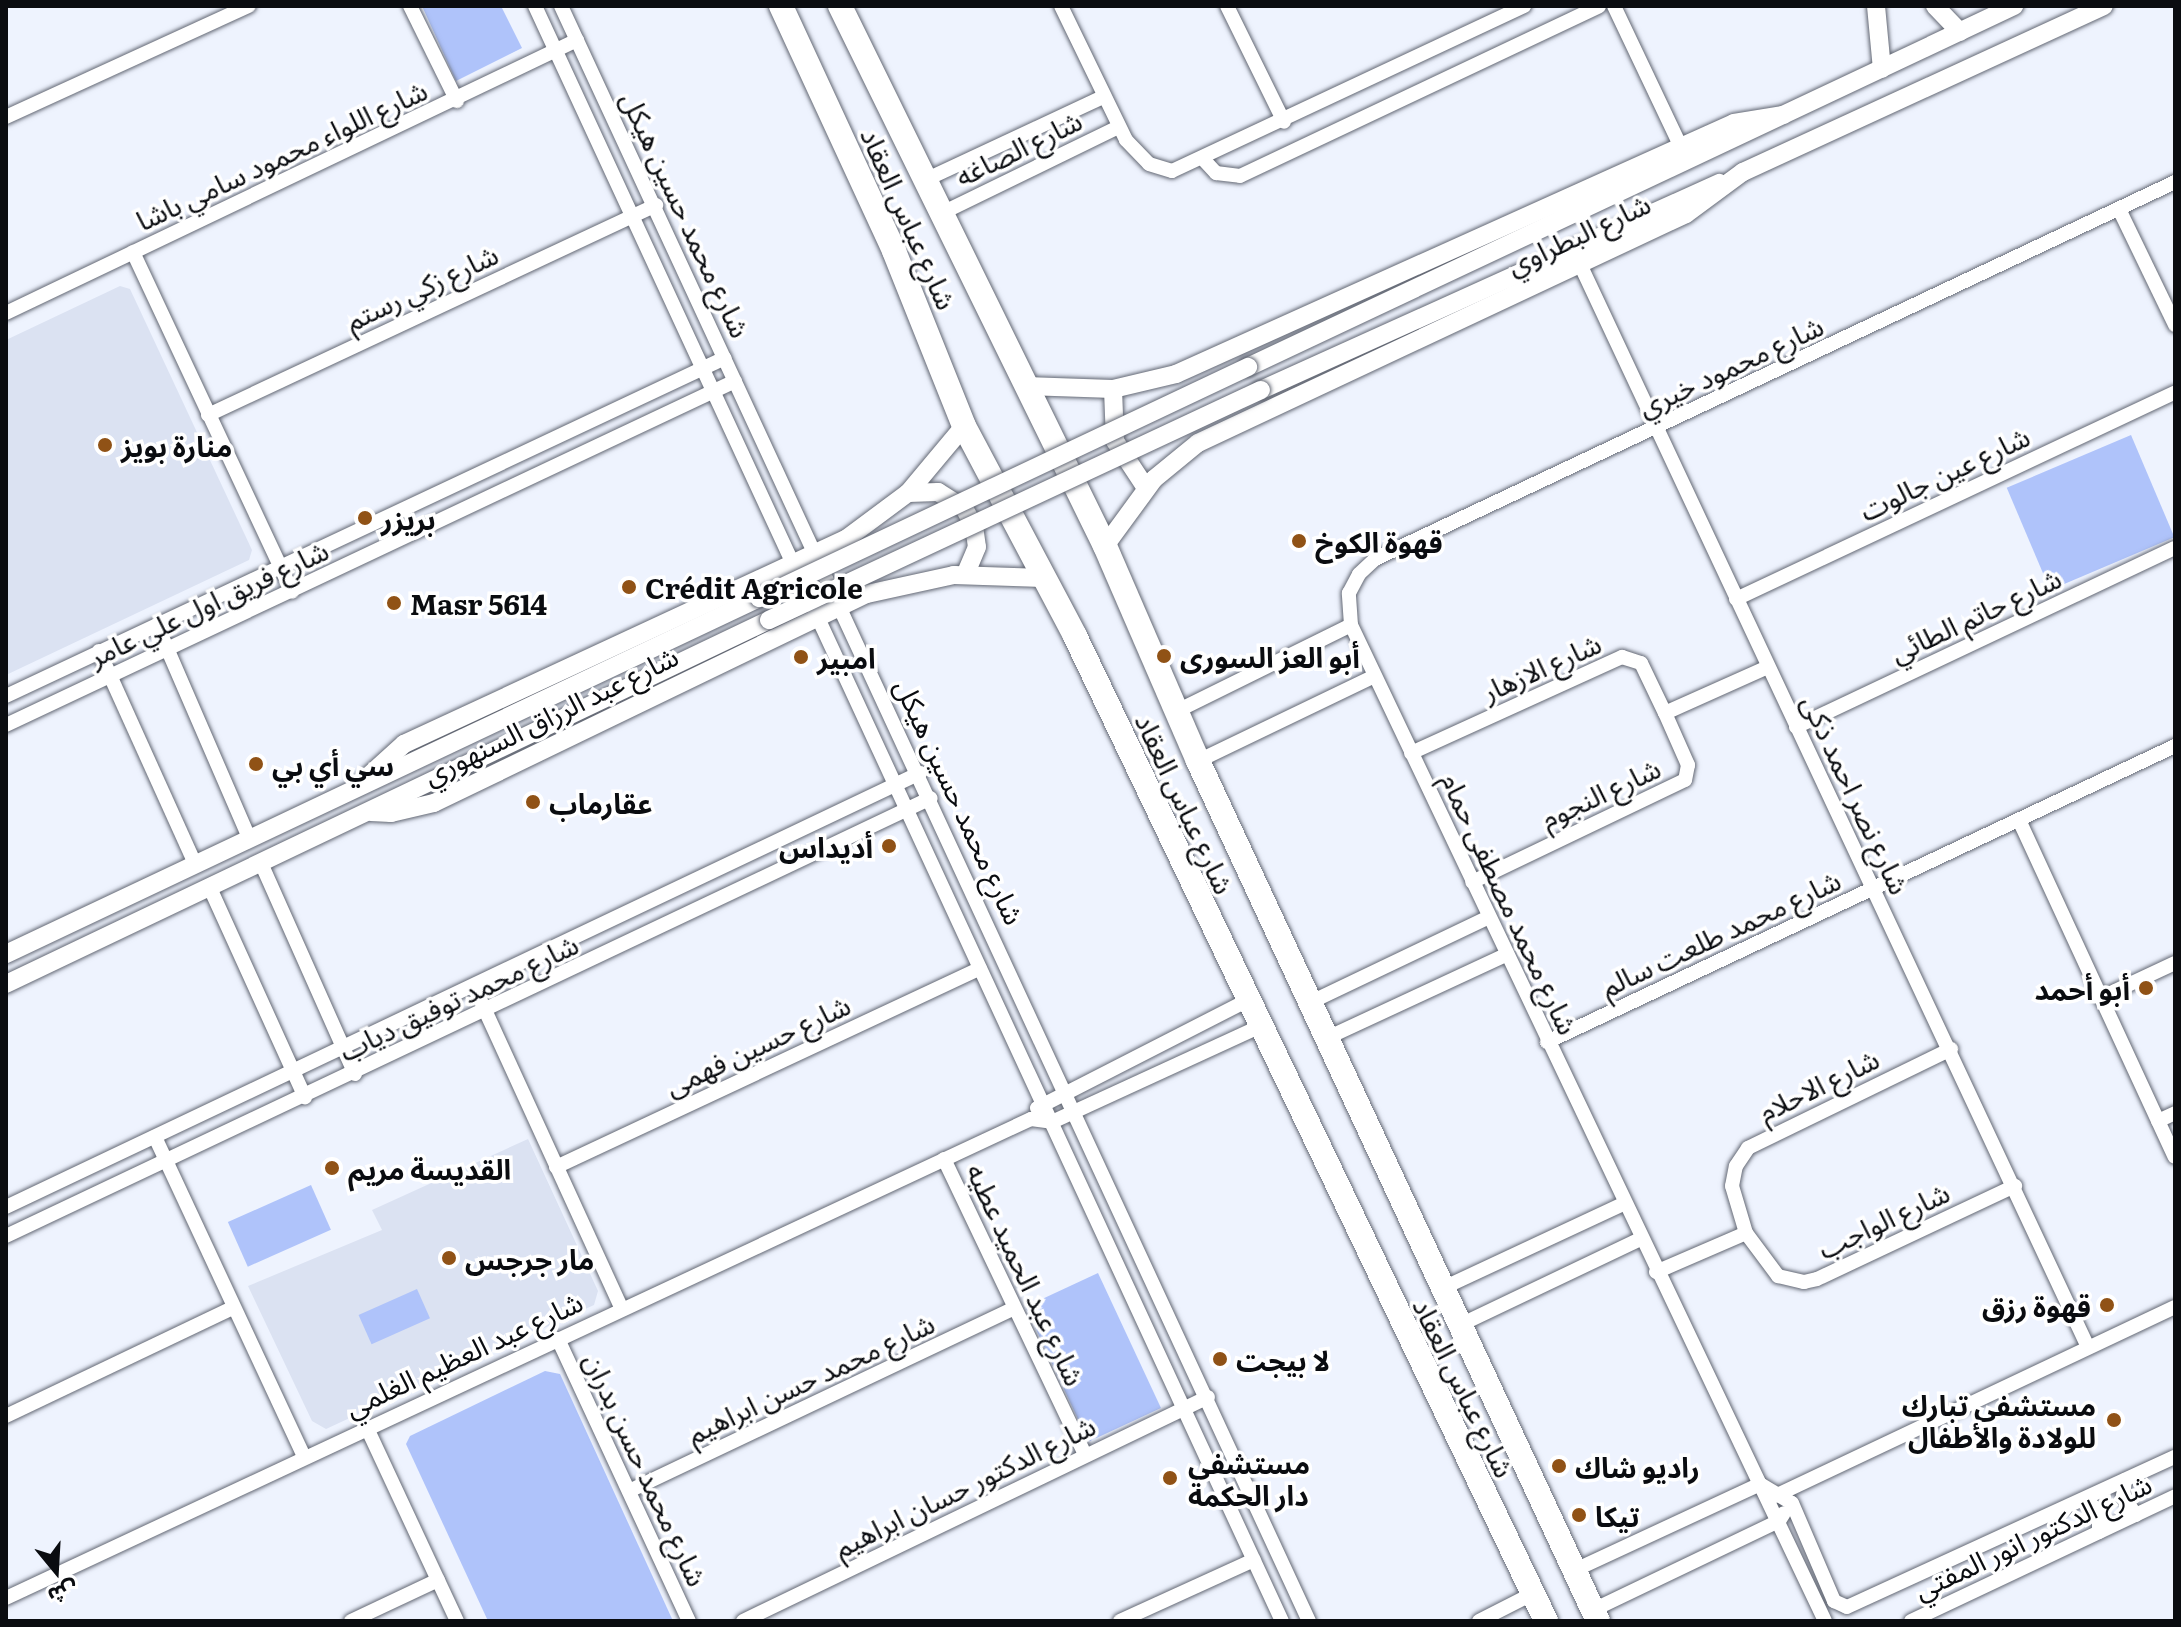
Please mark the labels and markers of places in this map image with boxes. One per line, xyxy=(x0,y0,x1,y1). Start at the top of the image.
place label: منارة بويز xyxy=(121,428,232,462)
marker: منارة بويز xyxy=(96,436,114,454)
place label: بريزر xyxy=(381,501,436,535)
marker: بريزر xyxy=(356,509,374,527)
place label: قهوة الكوخ xyxy=(1315,524,1443,558)
marker: قهوة الكوخ xyxy=(1290,532,1308,550)
place label: Crédit Agricole xyxy=(645,570,863,604)
marker: Crédit Agricole xyxy=(620,578,638,596)
place label: Masr 5614 xyxy=(410,586,547,620)
marker: Masr 5614 xyxy=(385,594,403,612)
place label: أبو العز السورى xyxy=(1180,639,1360,673)
place label: امبير xyxy=(817,640,876,674)
marker: أبو العز السورى xyxy=(1155,647,1173,665)
marker: امبير xyxy=(792,648,810,666)
place label: سي أي بي xyxy=(272,747,394,781)
marker: سي أي بي xyxy=(247,755,265,773)
place label: عقارماب xyxy=(549,785,653,819)
marker: عقارماب xyxy=(524,793,542,811)
place label: أديداس xyxy=(779,829,873,863)
marker: أديداس xyxy=(880,837,898,855)
place label: أبو أحمد xyxy=(2035,971,2130,1005)
marker: أبو أحمد xyxy=(2137,979,2155,997)
place label: القديسة مريم xyxy=(348,1151,511,1185)
marker: القديسة مريم xyxy=(323,1159,341,1177)
place label: مار جرجس xyxy=(465,1241,594,1275)
marker: مار جرجس xyxy=(440,1249,458,1267)
place label: قهوة رزق xyxy=(1982,1288,2091,1322)
marker: قهوة رزق xyxy=(2098,1296,2116,1314)
place label: لا بيجت xyxy=(1236,1342,1330,1376)
marker: لا بيجت xyxy=(1211,1350,1229,1368)
place label: مستشفى تبارك للولادة والأطفال xyxy=(1902,1387,2096,1453)
marker: مستشفى تبارك للولادة والأطفال xyxy=(2103,1409,2125,1431)
place label: مستشفي دار الحكمة xyxy=(1188,1445,1310,1511)
place label: راديو شاك xyxy=(1575,1449,1700,1483)
marker: راديو شاك xyxy=(1550,1457,1568,1475)
marker: مستشفي دار الحكمة xyxy=(1159,1467,1181,1489)
place label: تيكا xyxy=(1595,1498,1640,1532)
marker: تيكا xyxy=(1570,1506,1588,1524)

